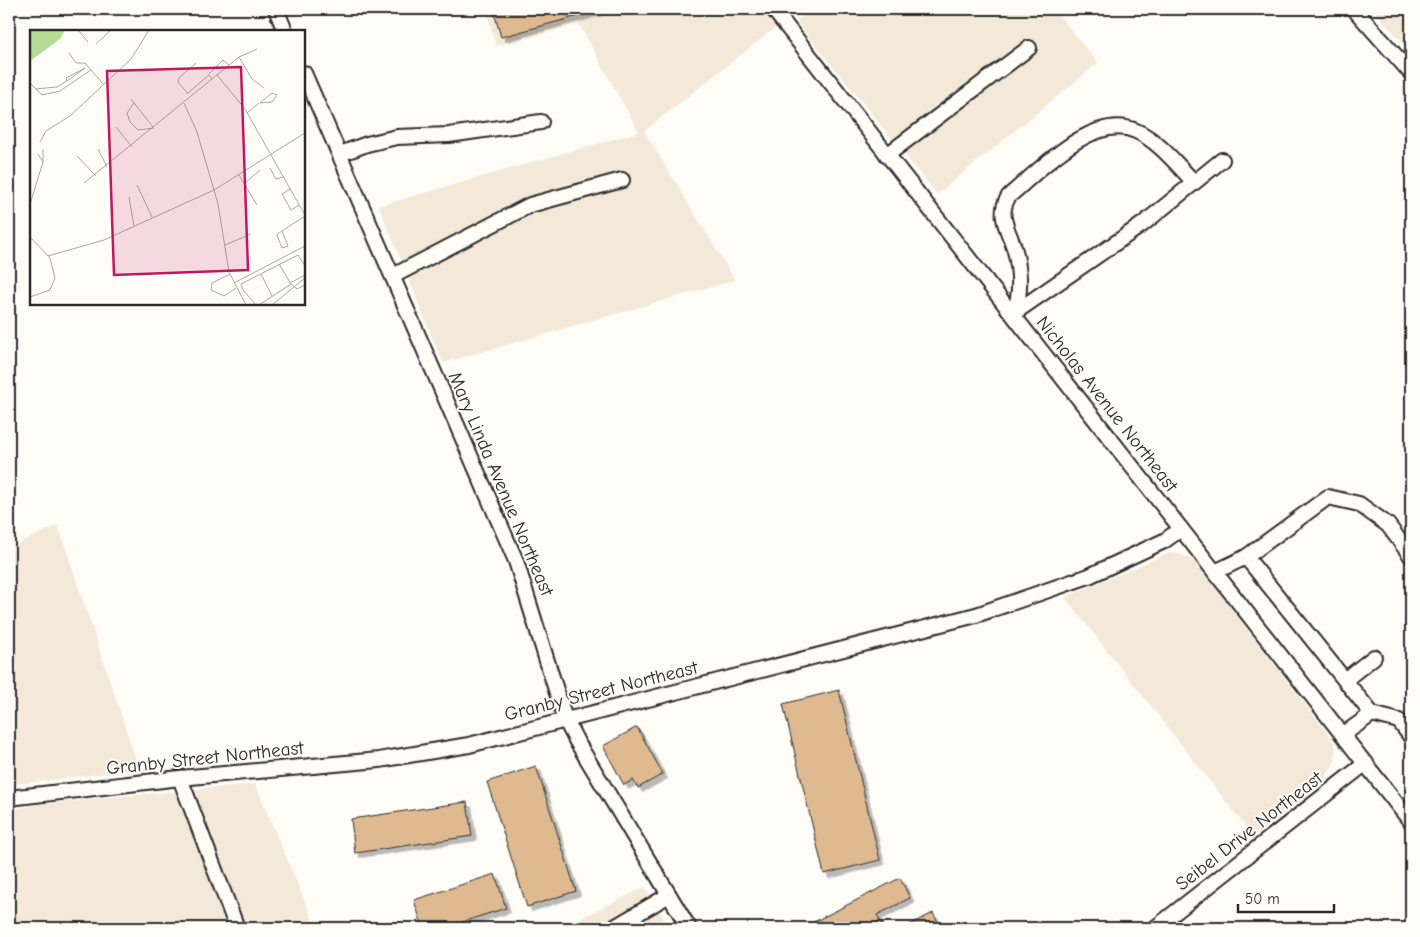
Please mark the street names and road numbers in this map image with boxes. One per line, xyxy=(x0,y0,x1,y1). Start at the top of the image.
street label: Nicholas Avenue Northeast xyxy=(1032,312,1183,497)
street label: Mary Linda Avenue Northeast xyxy=(444,369,558,600)
street label: Granby Street Northeast xyxy=(502,656,700,726)
street label: Granby Street Northeast xyxy=(105,737,305,779)
street label: Seibel Drive Northeast xyxy=(1171,767,1327,895)

